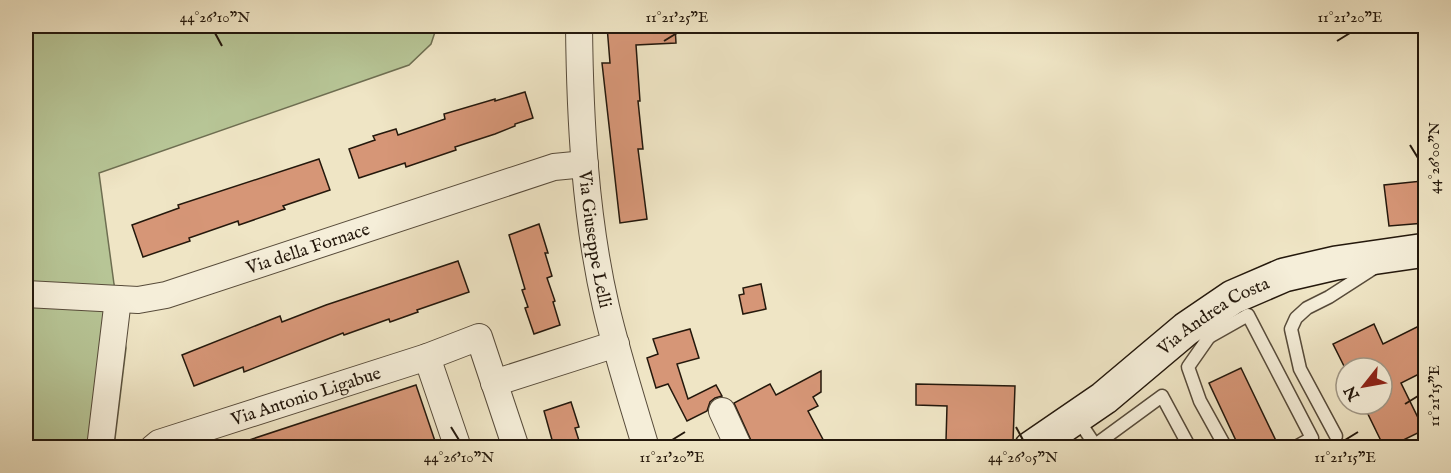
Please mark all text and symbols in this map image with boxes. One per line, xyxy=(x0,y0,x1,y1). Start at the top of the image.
text: 44°26'10"N xyxy=(180,8,250,27)
text: 11°21'25"E xyxy=(646,8,708,27)
text: 11°21'20"E xyxy=(1318,8,1382,27)
text: 44°26'00"N xyxy=(1425,122,1444,194)
street label: Via Giuseppe Lelli xyxy=(572,168,616,311)
street label: Via della Fornace xyxy=(243,219,373,281)
street label: Via Andrea Costa xyxy=(1153,273,1273,362)
north arrow xyxy=(1334,356,1394,416)
street label: Via Antonio Ligabue xyxy=(227,363,384,432)
text: 11°21'15"E xyxy=(1425,365,1444,427)
text: N xyxy=(1341,381,1366,405)
text: 44°26'10"N xyxy=(424,448,494,467)
text: 11°21'20"E xyxy=(640,448,704,467)
text: 44°26'05"N xyxy=(988,448,1058,467)
text: 11°21'15"E xyxy=(1314,448,1376,467)

